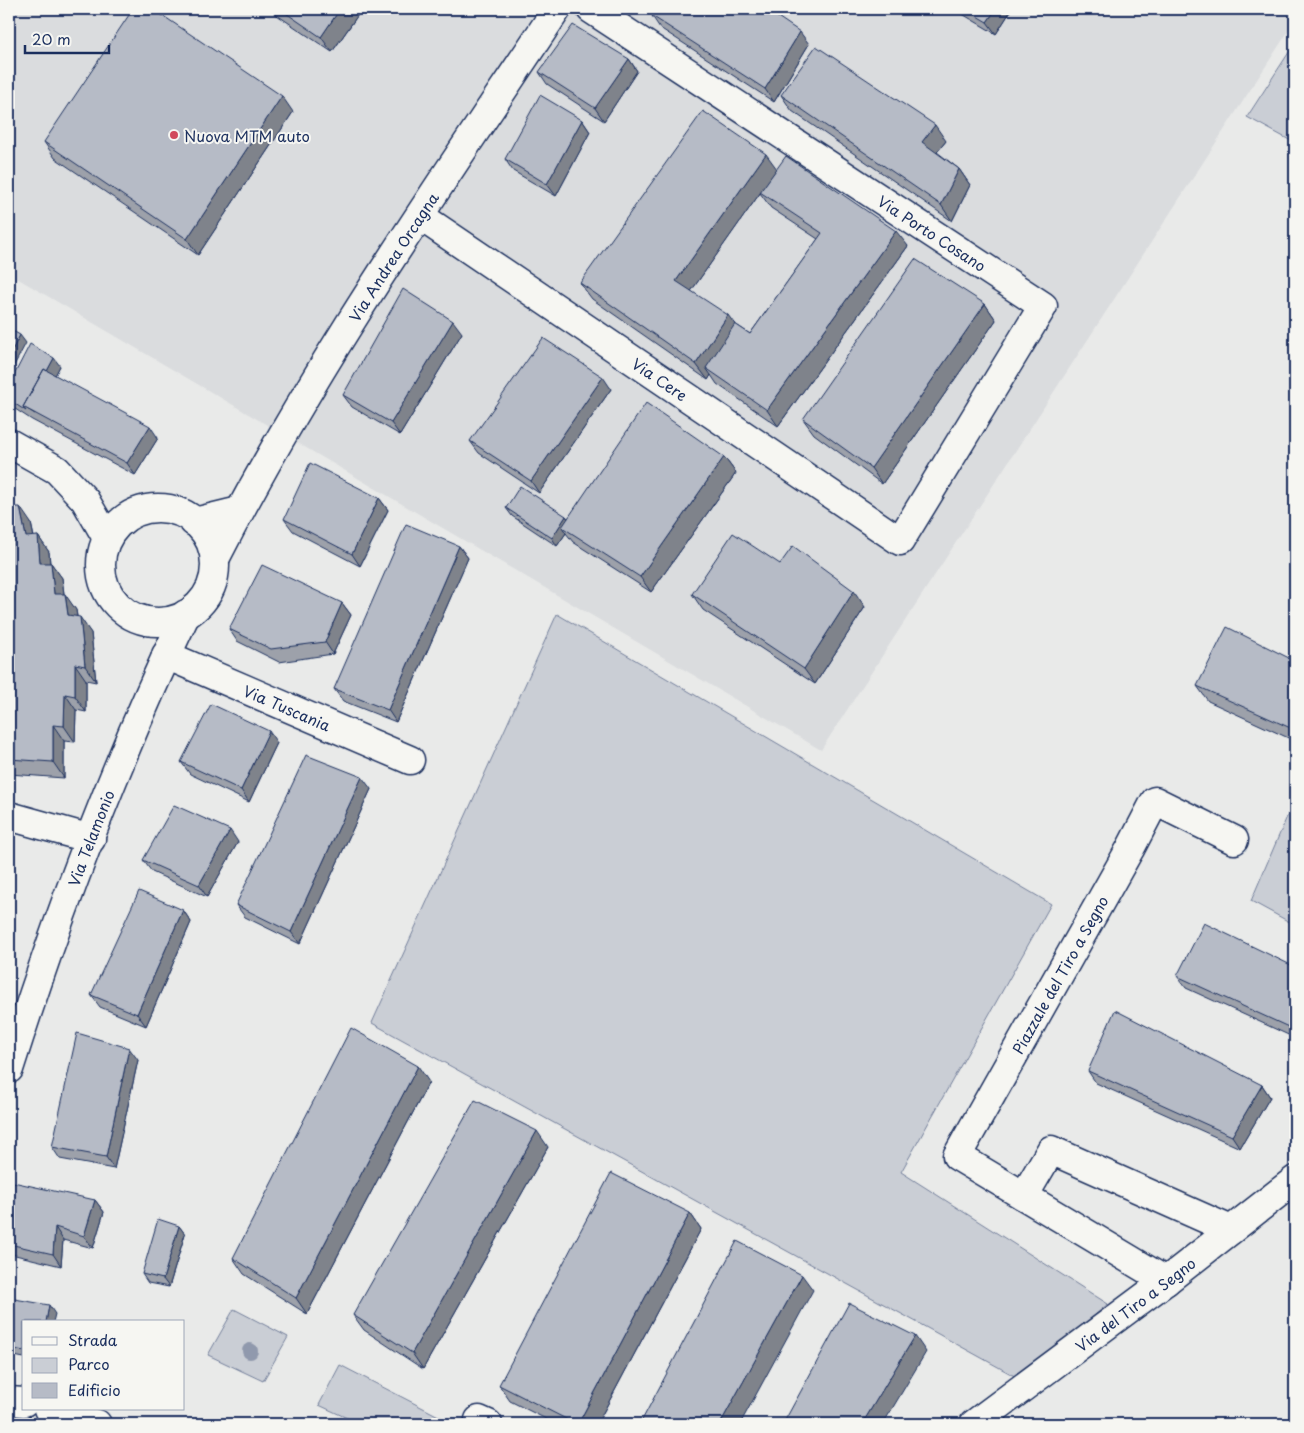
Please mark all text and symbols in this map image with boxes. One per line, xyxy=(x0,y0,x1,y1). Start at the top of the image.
scale bar xyxy=(25,22,109,54)
text: 20 m xyxy=(32,27,71,50)
place label: Nuova MTM auto xyxy=(184,124,310,147)
marker: Nuova MTM auto xyxy=(168,129,180,141)
street label: Via Andrea Orcagna xyxy=(342,187,443,326)
street label: Via Porto Cosano xyxy=(873,189,991,277)
street label: Via Cere xyxy=(628,351,693,406)
street label: Via Tuscania xyxy=(240,678,335,736)
street label: Via Telamonio xyxy=(61,786,119,889)
street label: Piazzale del Tiro a Segno xyxy=(1005,891,1113,1058)
street label: Via del Tiro a Segno xyxy=(1070,1251,1200,1357)
legend xyxy=(22,1320,185,1410)
text: Strada xyxy=(68,1328,118,1351)
text: Parco xyxy=(68,1352,110,1375)
text: Edificio xyxy=(68,1378,121,1401)

